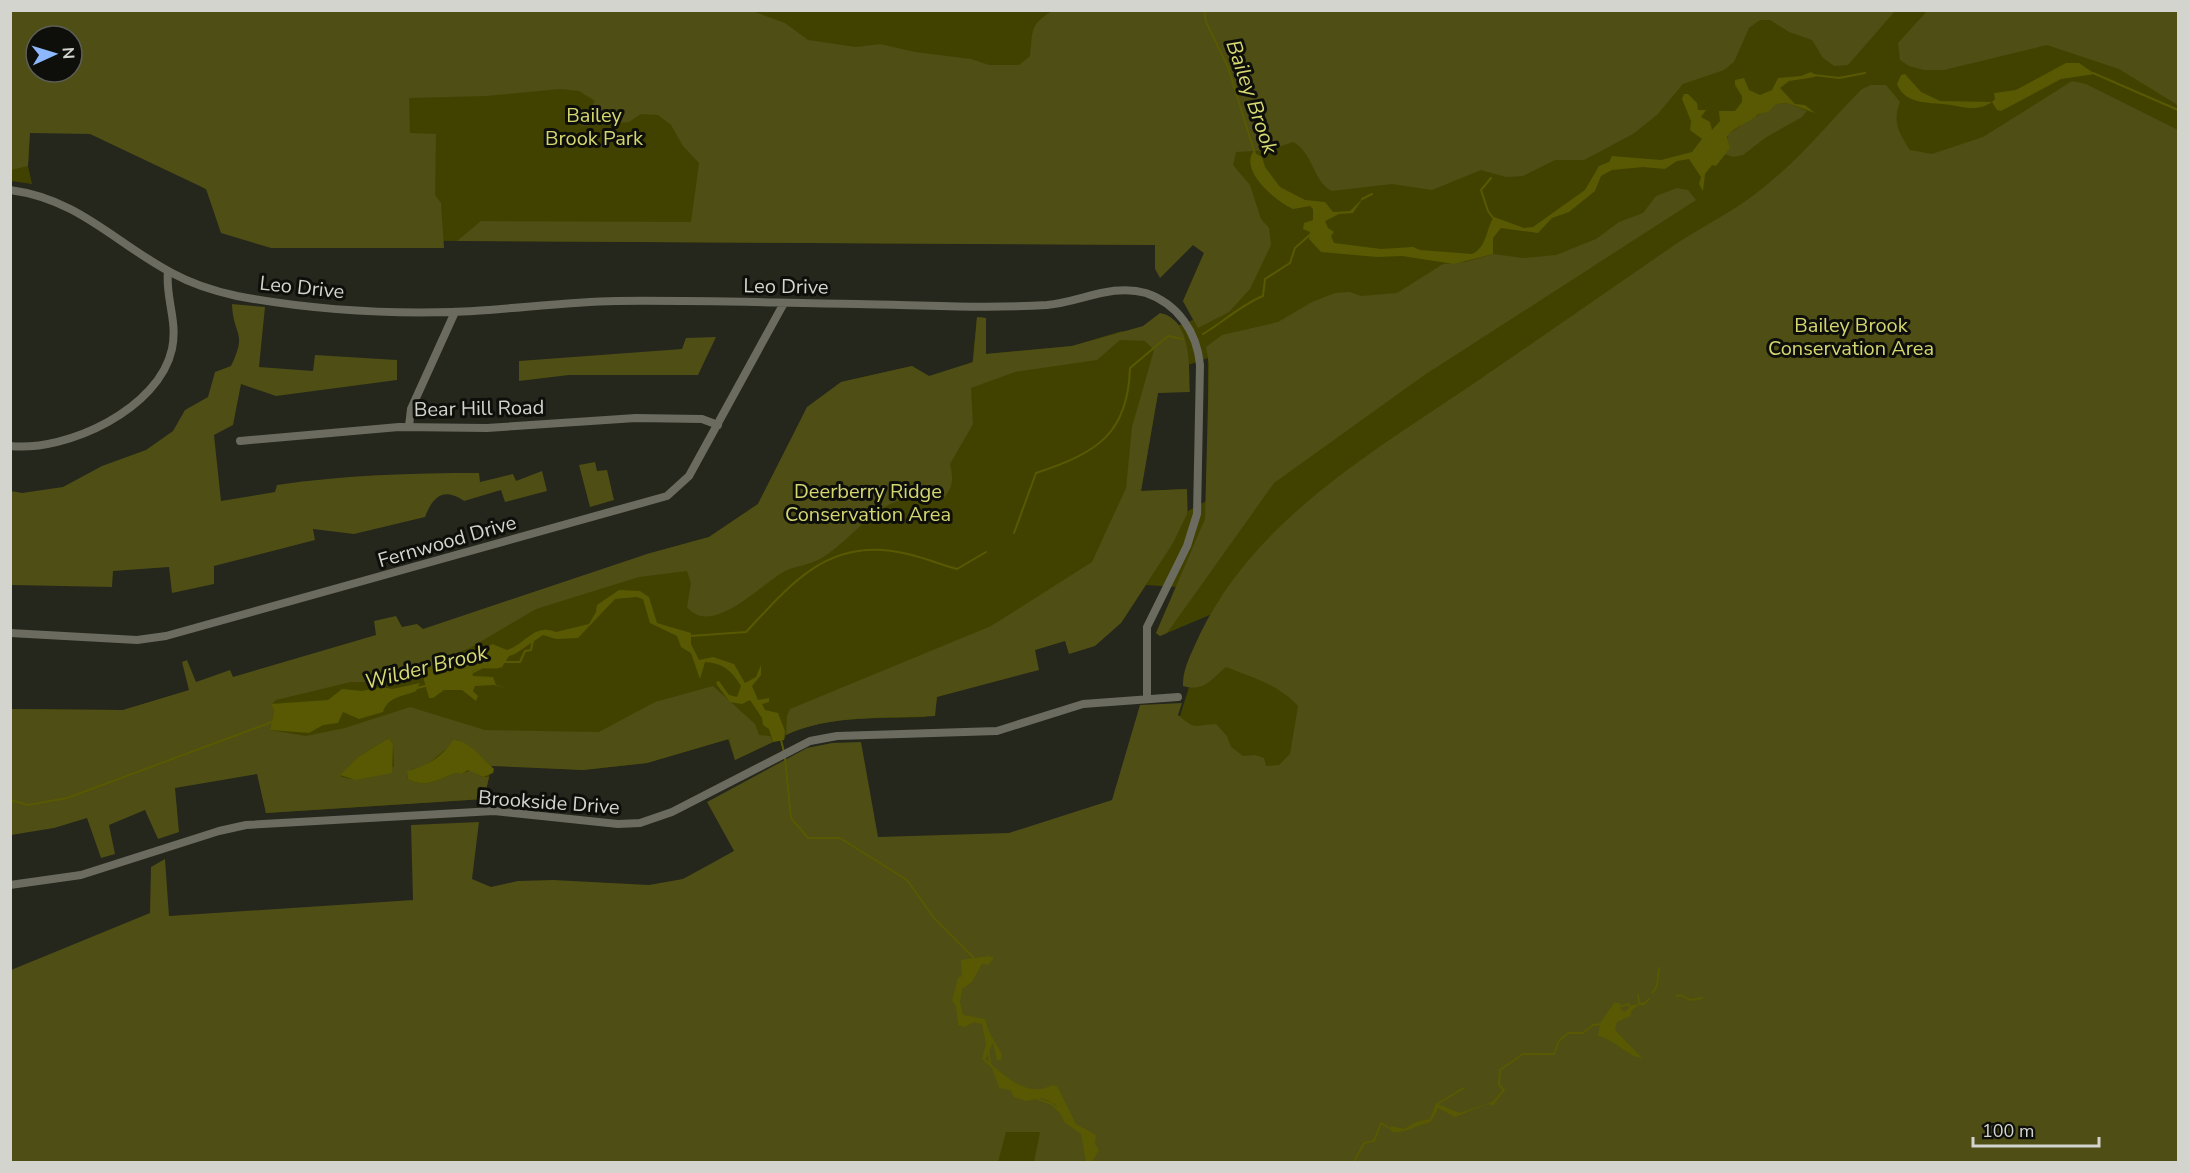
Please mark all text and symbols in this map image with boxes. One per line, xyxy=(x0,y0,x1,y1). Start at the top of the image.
north arrow xyxy=(24,24,84,84)
water label: Bailey Brook xyxy=(1219,36,1285,158)
text: N xyxy=(57,46,79,60)
park label: Bailey Brook Park xyxy=(545,102,644,152)
street label: Leo Drive xyxy=(258,270,346,305)
street label: Leo Drive xyxy=(743,272,829,301)
park label: Bailey Brook Conservation Area xyxy=(1768,312,1934,362)
street label: Bear Hill Road xyxy=(414,394,544,423)
park label: Deerberry Ridge Conservation Area xyxy=(785,478,951,528)
street label: Fernwood Drive xyxy=(375,509,519,574)
water label: Wilder Brook xyxy=(362,638,491,696)
street label: Brookside Drive xyxy=(477,784,621,821)
scale bar xyxy=(1973,1110,2099,1148)
text: 100 m xyxy=(1982,1119,2034,1143)

